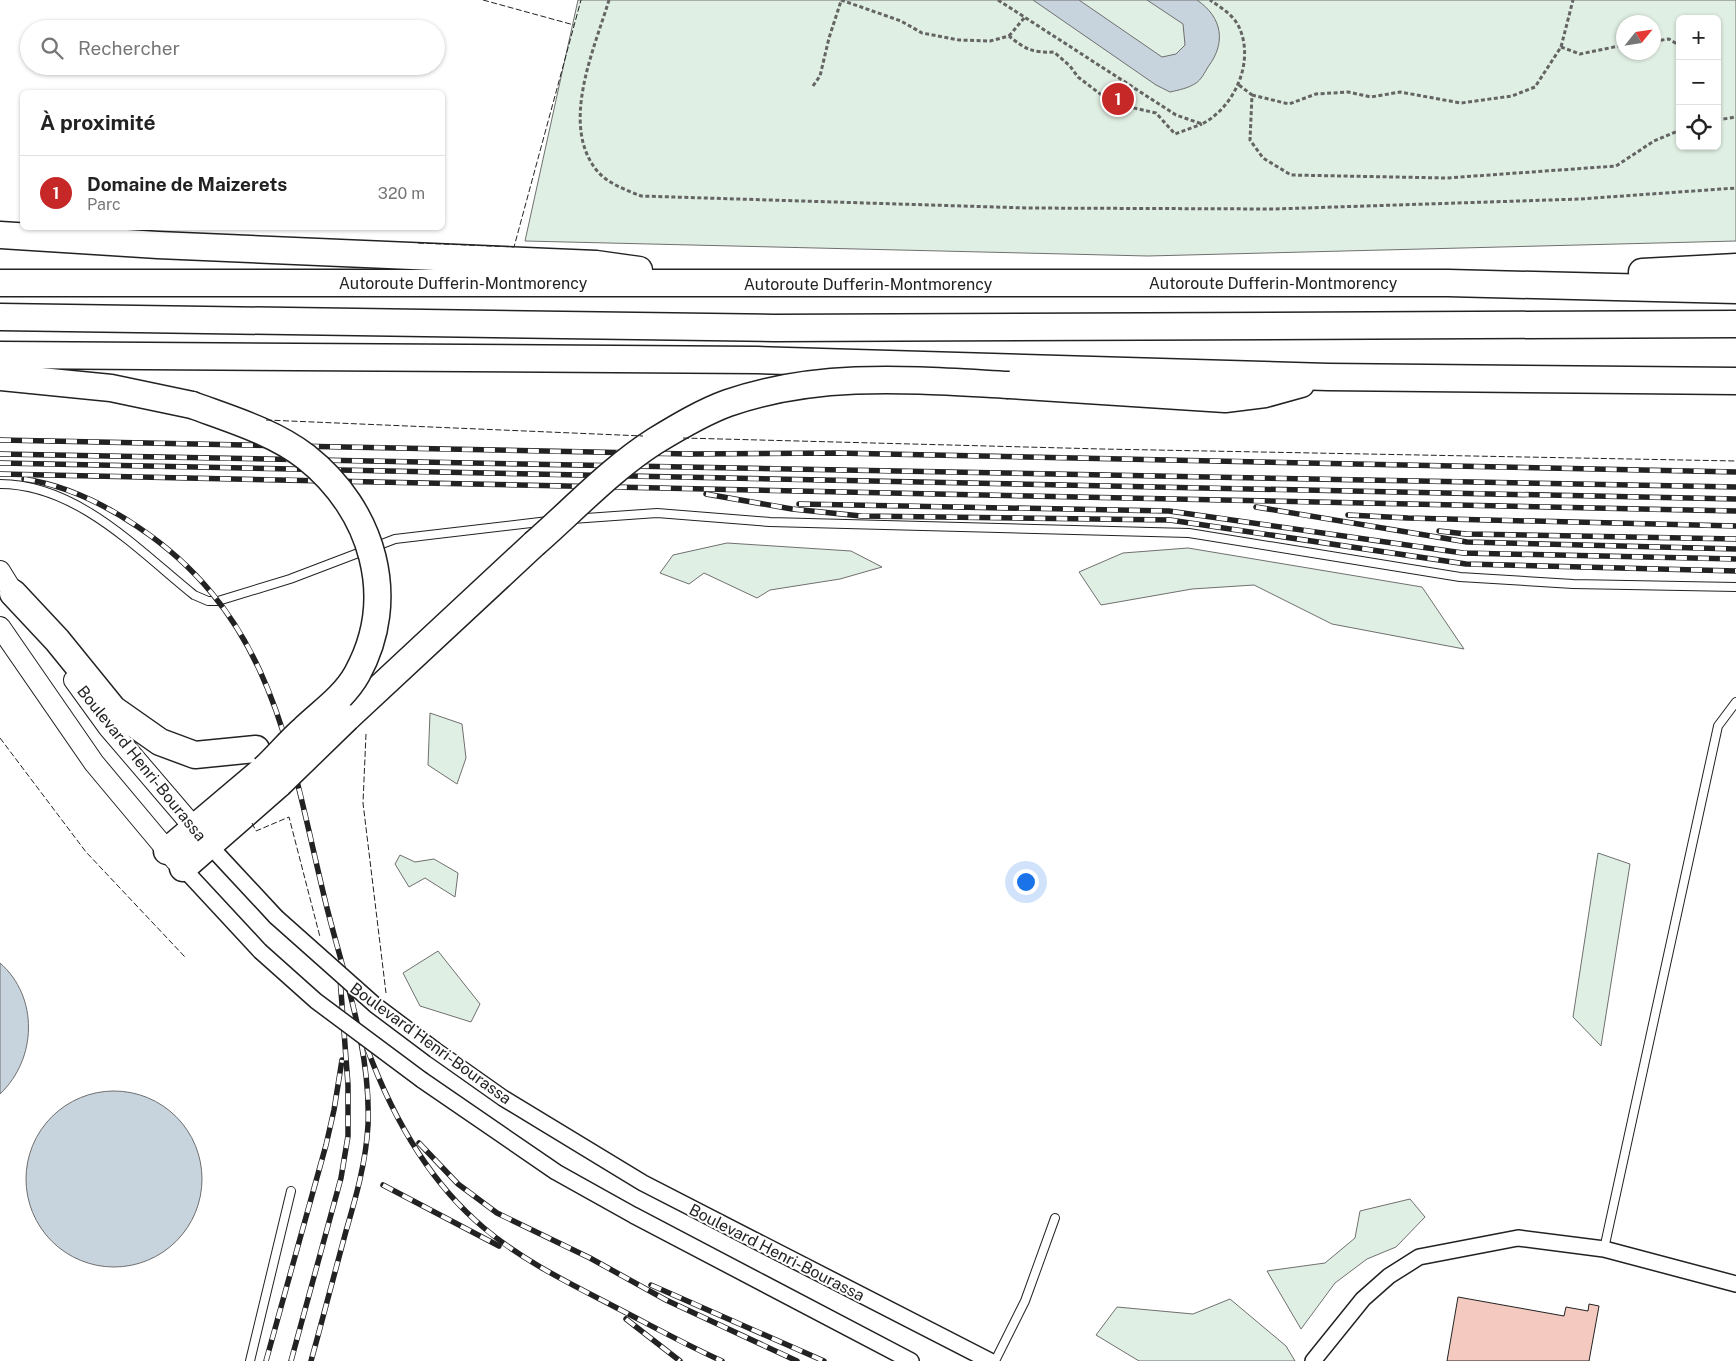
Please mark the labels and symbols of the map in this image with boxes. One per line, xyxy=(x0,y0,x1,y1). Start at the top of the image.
north arrow xyxy=(1616,15,1661,60)
pin: 1 xyxy=(1102,80,1134,118)
street label: Autoroute Dufferin-Montmorency xyxy=(339,274,588,293)
street label: Autoroute Dufferin-Montmorency xyxy=(1149,274,1398,293)
street label: Autoroute Dufferin-Montmorency xyxy=(744,275,993,294)
street label: Boulevard Henri-Bourassa xyxy=(73,682,210,845)
your location xyxy=(1013,869,1039,895)
street label: Boulevard Henri-Bourassa xyxy=(346,979,515,1108)
street label: Boulevard Henri-Bourassa xyxy=(686,1200,868,1305)

